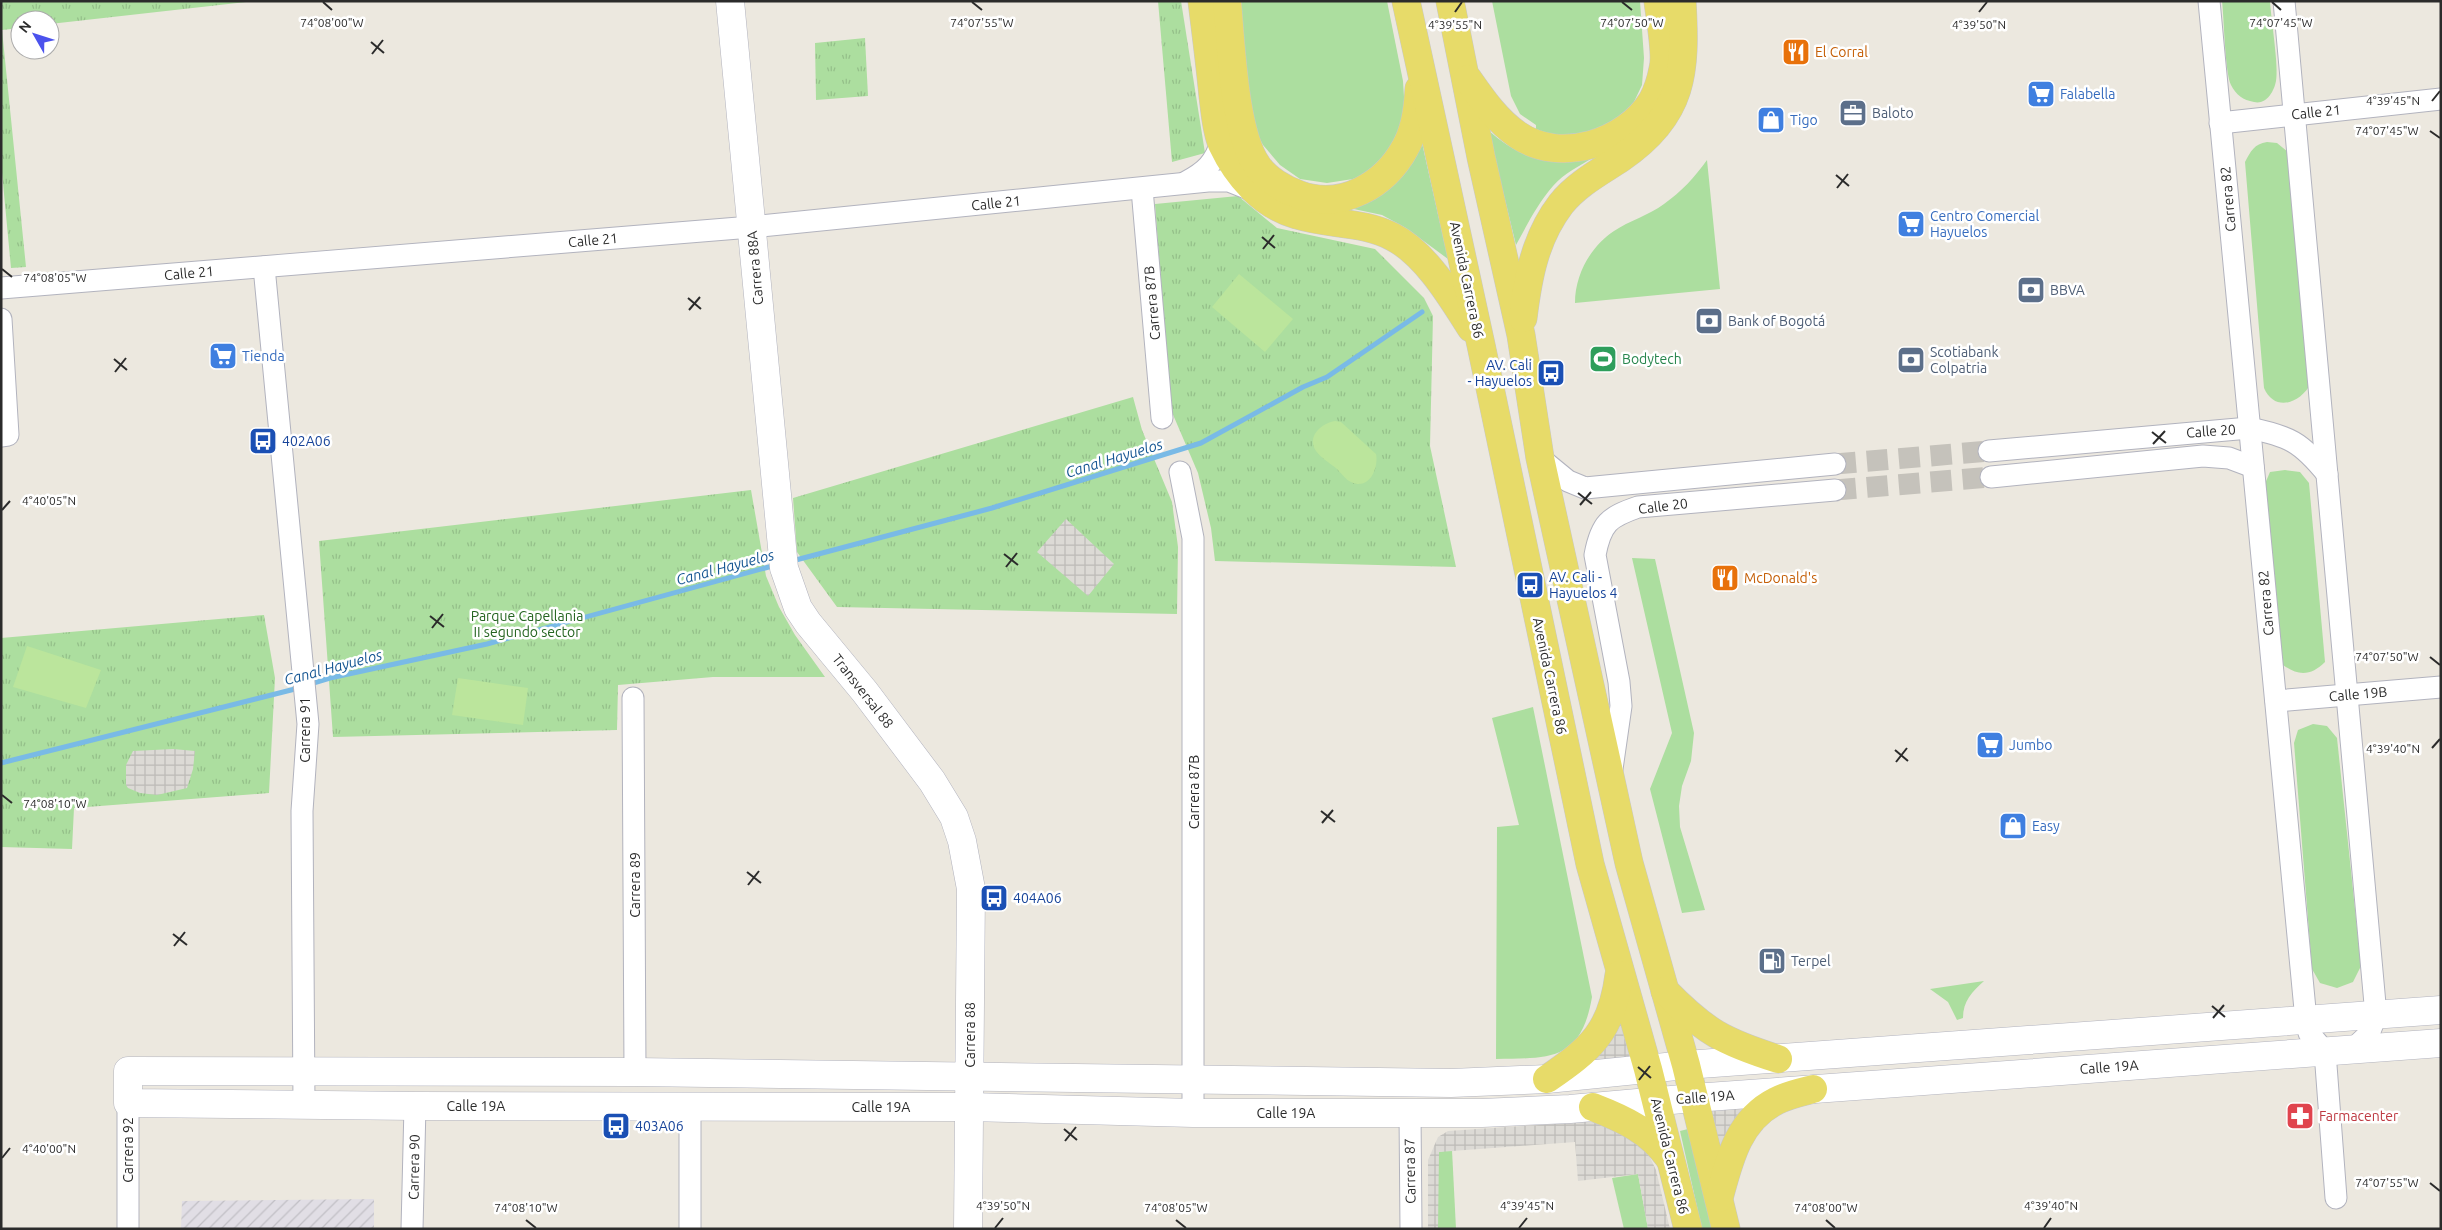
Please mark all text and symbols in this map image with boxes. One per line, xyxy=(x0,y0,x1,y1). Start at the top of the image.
north arrow xyxy=(10,10,60,60)
text: 74°08'00"W xyxy=(300,16,364,29)
text: 74°07'55"W xyxy=(950,16,1014,29)
text: 74°07'50"W xyxy=(1600,16,1664,29)
text: 74°07'45"W xyxy=(2249,16,2313,29)
text: N xyxy=(15,18,34,36)
text: 4°39'55"N xyxy=(1428,18,1482,31)
text: 4°39'50"N xyxy=(1952,18,2006,31)
restaurant icon: El Corral xyxy=(1781,37,1811,67)
place label: El Corral xyxy=(1815,44,1868,60)
supermarket icon: Falabella xyxy=(2026,79,2056,109)
place label: Falabella xyxy=(2060,86,2115,102)
text: 4°39'45"N xyxy=(2366,94,2420,107)
office icon: Baloto xyxy=(1838,98,1868,128)
street label: Calle 21 xyxy=(2290,101,2342,123)
shop icon: Tigo xyxy=(1756,105,1786,135)
place label: Baloto xyxy=(1872,105,1914,121)
place label: Tigo xyxy=(1790,112,1818,128)
text: 74°07'45"W xyxy=(2355,124,2419,137)
street label: Carrera 82 xyxy=(2217,166,2239,232)
street label: Calle 21 xyxy=(970,192,1022,214)
place label: Centro Comercial Hayuelos xyxy=(1930,208,2039,240)
supermarket icon: Centro Comercial Hayuelos xyxy=(1896,209,1926,239)
street label: Avenida Carrera 86 xyxy=(1447,220,1487,340)
street label: Calle 21 xyxy=(567,230,619,250)
street label: Carrera 88A xyxy=(744,230,766,306)
street label: Calle 21 xyxy=(163,263,215,283)
street label: Carrera 87B xyxy=(1141,265,1163,341)
text: 74°08'05"W xyxy=(23,271,87,284)
bank icon: BBVA xyxy=(2016,275,2046,305)
place label: BBVA xyxy=(2050,282,2085,298)
bank icon: Bank of Bogotá xyxy=(1694,306,1724,336)
place label: Bank of Bogotá xyxy=(1728,313,1825,329)
supermarket icon: Tienda xyxy=(208,341,238,371)
sports icon: Bodytech xyxy=(1588,344,1618,374)
place label: Scotiabank Colpatria xyxy=(1930,344,1999,376)
bank icon: Scotiabank Colpatria xyxy=(1896,345,1926,375)
place label: Tienda xyxy=(242,348,285,364)
place label: Bodytech xyxy=(1622,351,1682,367)
place label: AV. Cali - Hayuelos xyxy=(1467,357,1532,389)
bus stop icon: AV. Cali - Hayuelos xyxy=(1536,358,1566,388)
street label: Calle 20 xyxy=(2186,421,2237,441)
bus stop icon: 402A06 xyxy=(248,426,278,456)
place label: 402A06 xyxy=(282,433,331,449)
water label: Canal Hayuelos xyxy=(1063,435,1165,481)
text: 4°40'05"N xyxy=(22,494,76,507)
street label: Calle 20 xyxy=(1637,495,1689,517)
water label: Canal Hayuelos xyxy=(674,546,777,588)
restaurant icon: McDonald's xyxy=(1710,563,1740,593)
place label: AV. Cali - Hayuelos 4 xyxy=(1549,569,1618,601)
bus stop icon: AV. Cali - Hayuelos 4 xyxy=(1515,570,1545,600)
place label: McDonald's xyxy=(1744,570,1817,586)
street label: Carrera 82 xyxy=(2255,570,2277,636)
park label: Parque Capellania II segundo sector xyxy=(471,608,583,640)
street label: Avenida Carrera 86 xyxy=(1530,616,1570,736)
water label: Canal Hayuelos xyxy=(282,646,385,688)
text: 74°07'50"W xyxy=(2355,650,2419,663)
street label: Transversal 88 xyxy=(829,651,897,731)
street label: Calle 19B xyxy=(2328,683,2388,705)
street label: Carrera 91 xyxy=(297,697,313,763)
supermarket icon: Jumbo xyxy=(1975,730,2005,760)
place label: Jumbo xyxy=(2009,737,2052,753)
text: 4°39'40"N xyxy=(2366,742,2420,755)
street label: Carrera 87B xyxy=(1186,755,1202,829)
text: 74°08'10"W xyxy=(23,797,87,810)
shop icon: Easy xyxy=(1998,811,2028,841)
place label: Easy xyxy=(2032,818,2060,834)
street label: Carrera 89 xyxy=(627,852,643,918)
bus stop icon: 404A06 xyxy=(979,883,1009,913)
place label: 404A06 xyxy=(1013,890,1062,906)
fuel station icon: Terpel xyxy=(1757,946,1787,976)
place label: Terpel xyxy=(1791,953,1831,969)
street label: Carrera 88 xyxy=(962,1002,978,1068)
street label: Calle 19A xyxy=(2079,1057,2139,1077)
street label: Calle 19A xyxy=(1675,1087,1735,1107)
street label: Avenida Carrera 86 xyxy=(1648,1096,1692,1216)
street label: Calle 19A xyxy=(447,1098,505,1114)
street label: Calle 19A xyxy=(852,1099,910,1115)
pharmacy icon: Farmacenter xyxy=(2285,1101,2315,1131)
street label: Calle 19A xyxy=(1257,1105,1315,1121)
place label: Farmacenter xyxy=(2319,1108,2399,1124)
bus stop icon: 403A06 xyxy=(601,1111,631,1141)
street label: Carrera 92 xyxy=(120,1117,136,1183)
place label: 403A06 xyxy=(635,1118,684,1134)
street label: Carrera 90 xyxy=(405,1134,423,1200)
street label: Carrera 87 xyxy=(1401,1138,1419,1204)
text: 4°40'00"N xyxy=(22,1142,76,1155)
text: 74°07'55"W xyxy=(2355,1176,2419,1189)
text: 4°39'50"N xyxy=(976,1199,1030,1212)
text: 4°39'45"N xyxy=(1500,1199,1554,1212)
text: 4°39'40"N xyxy=(2024,1199,2078,1212)
text: 74°08'10"W xyxy=(494,1201,558,1214)
text: 74°08'05"W xyxy=(1144,1201,1208,1214)
text: 74°08'00"W xyxy=(1794,1201,1858,1214)

